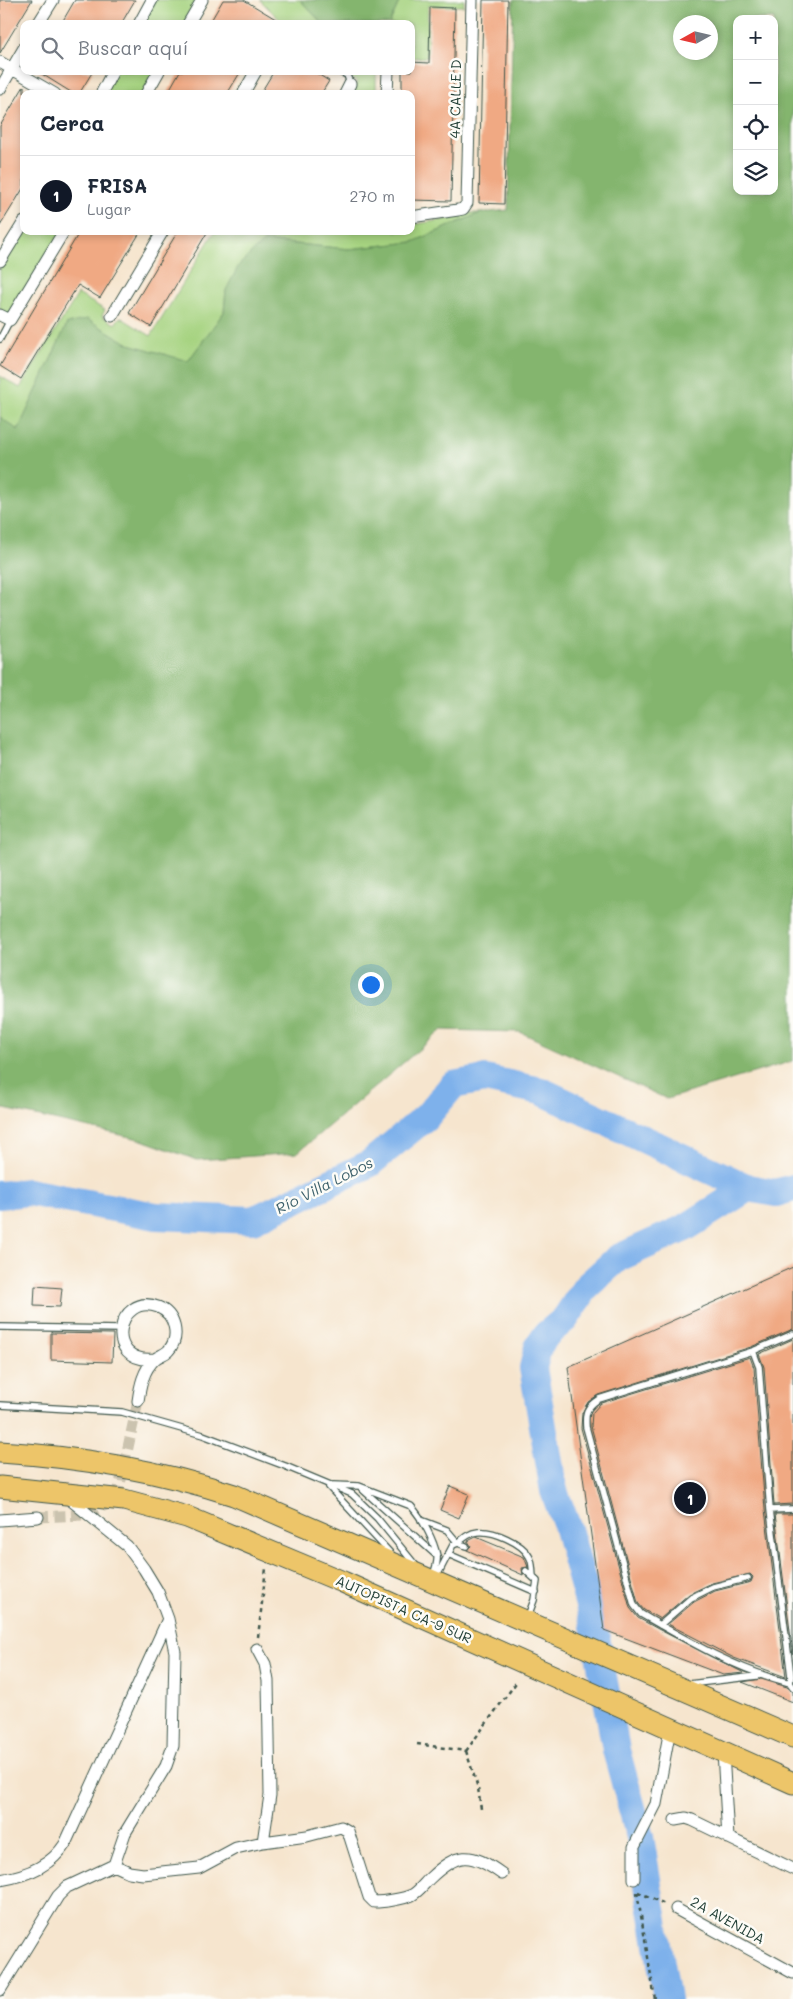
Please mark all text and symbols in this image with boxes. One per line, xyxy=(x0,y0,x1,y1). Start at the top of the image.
north arrow xyxy=(673,15,718,60)
map controls xyxy=(733,15,778,195)
button: + xyxy=(733,15,778,60)
search box xyxy=(20,20,415,75)
icon: search xyxy=(38,34,66,62)
text: Buscar aquí xyxy=(78,35,188,60)
street label: 4A CALLE D xyxy=(445,59,465,139)
button: − xyxy=(733,60,778,105)
button: locate xyxy=(733,105,778,150)
text: Cerca xyxy=(40,109,105,136)
button: layers xyxy=(733,150,778,195)
text: FRISA xyxy=(87,173,147,198)
text: 1 xyxy=(52,185,60,206)
text: 270 m xyxy=(349,185,395,206)
text: Lugar xyxy=(87,198,131,219)
your location xyxy=(358,972,384,998)
water label: Río Villa Lobos xyxy=(272,1152,376,1218)
pin: 1 xyxy=(674,1479,706,1517)
street label: AUTOPISTA CA-9 SUR xyxy=(333,1570,475,1648)
street label: 2A AVENIDA xyxy=(687,1892,769,1948)

